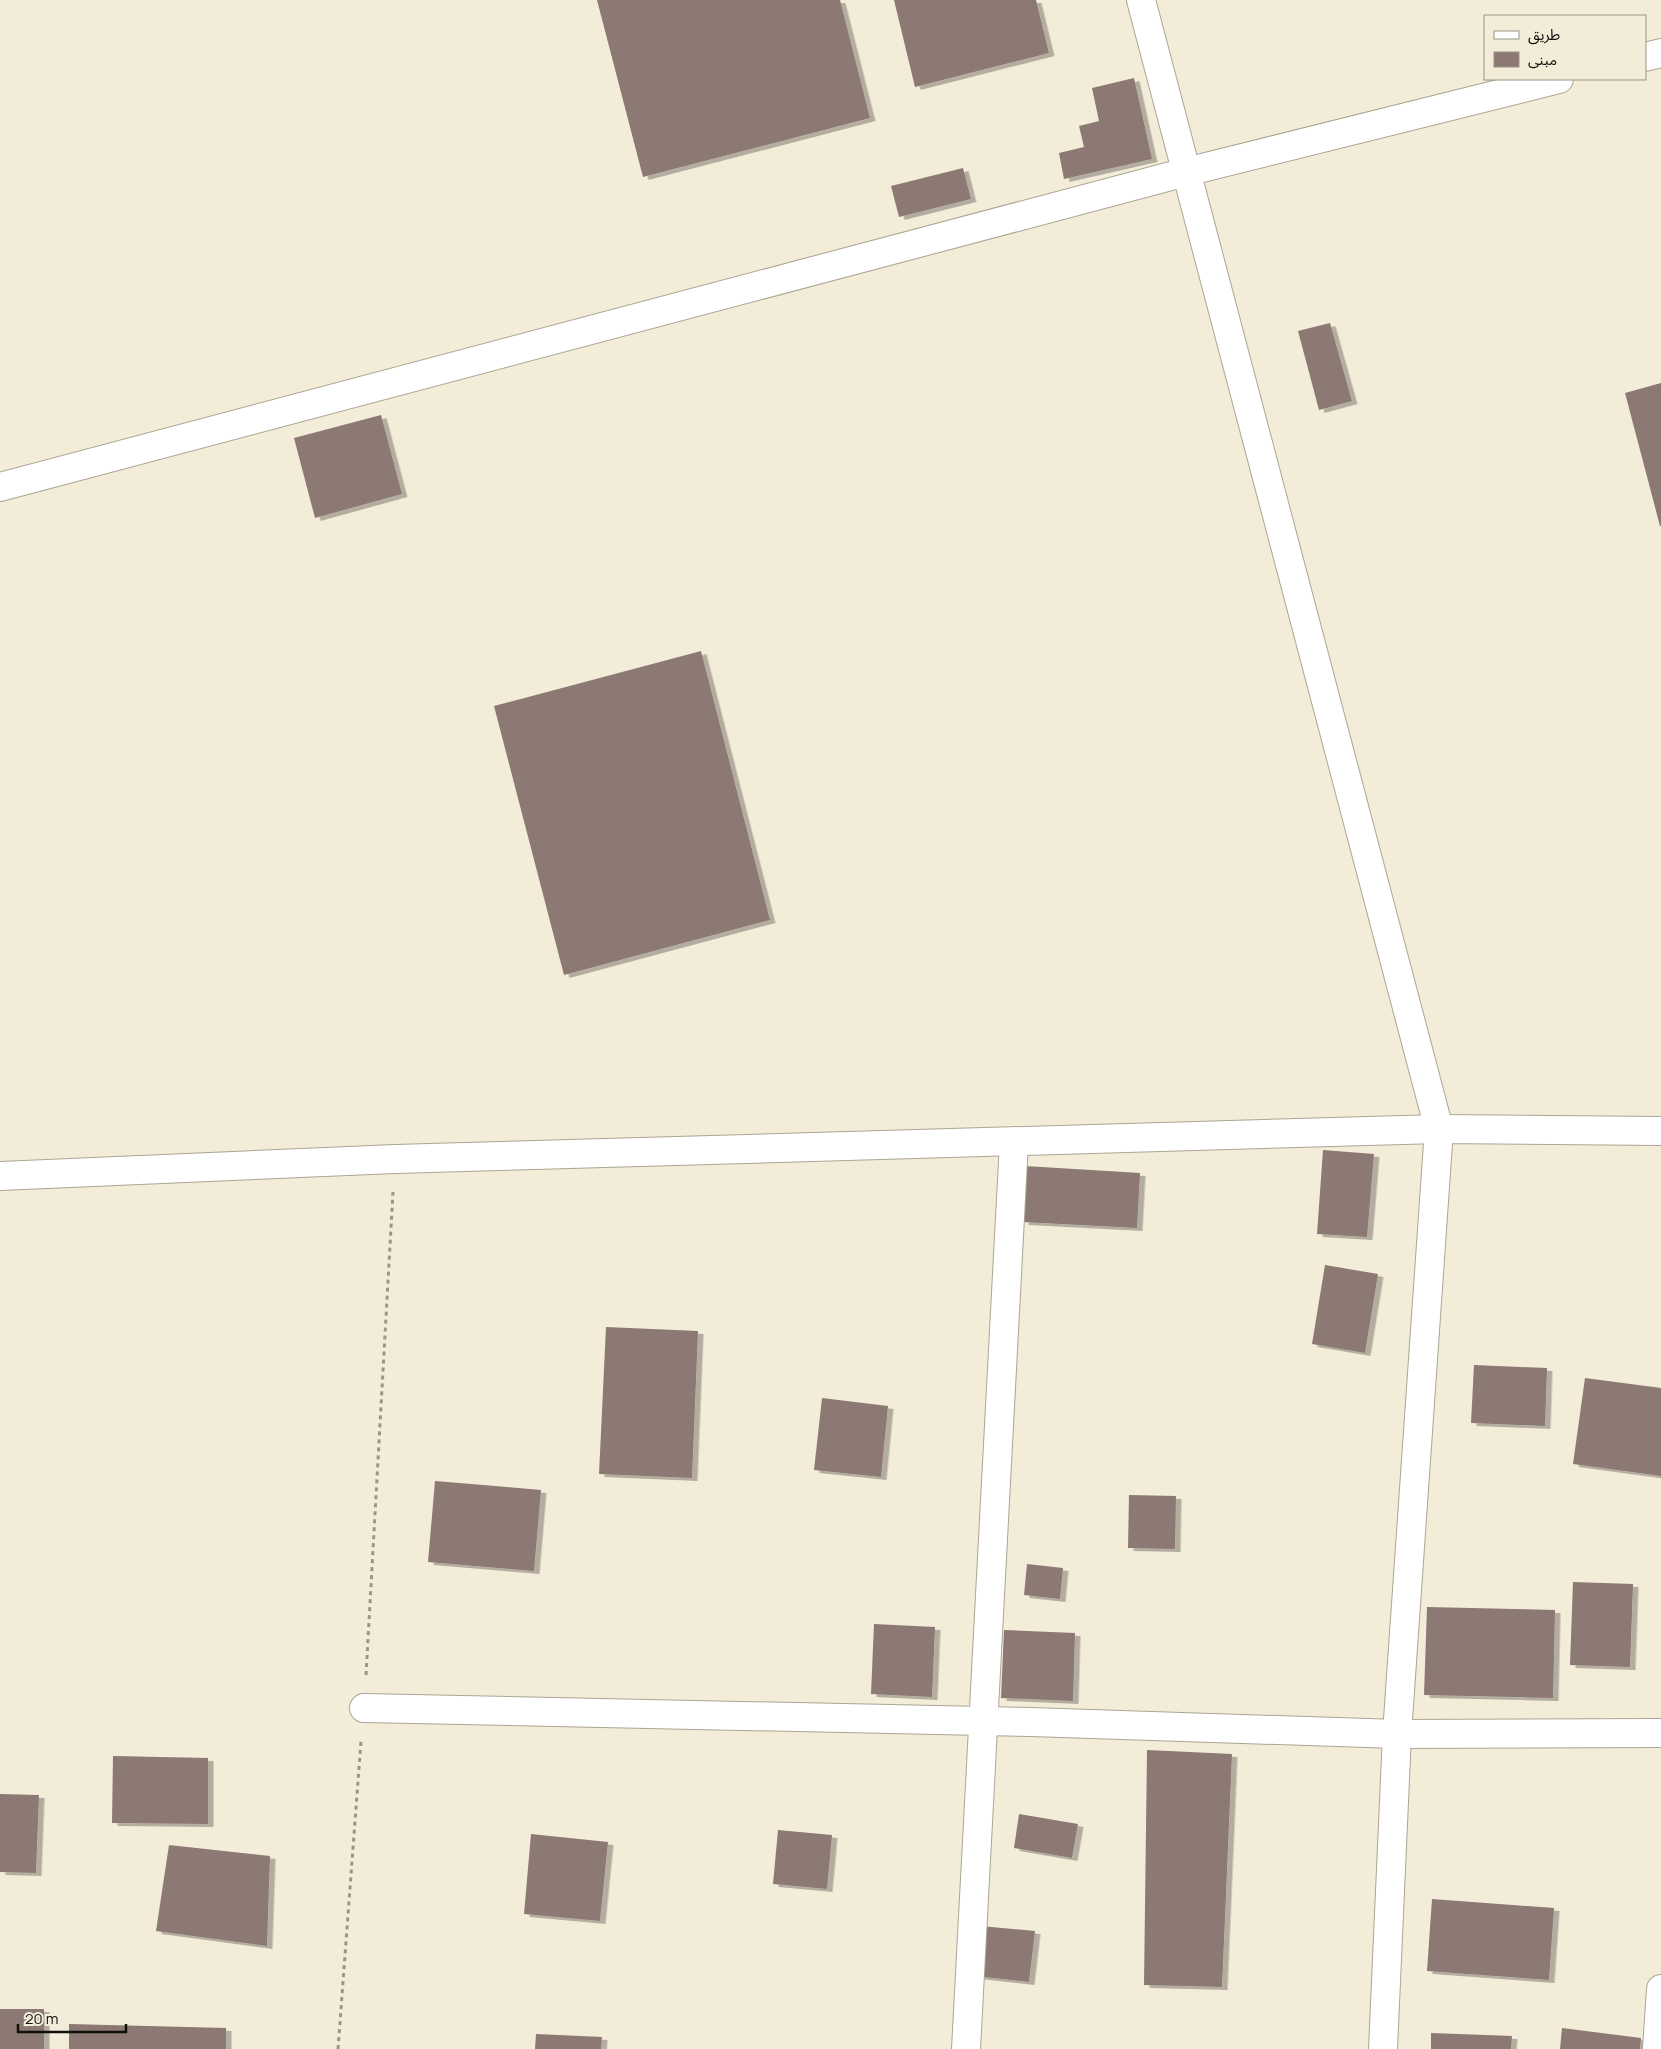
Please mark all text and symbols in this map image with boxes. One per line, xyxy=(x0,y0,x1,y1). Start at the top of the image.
legend xyxy=(1484,15,1646,80)
text: طريق xyxy=(1528,24,1560,45)
text: مبنى xyxy=(1528,49,1557,70)
scale bar xyxy=(18,2002,125,2034)
text: 20 m xyxy=(25,2008,58,2029)

